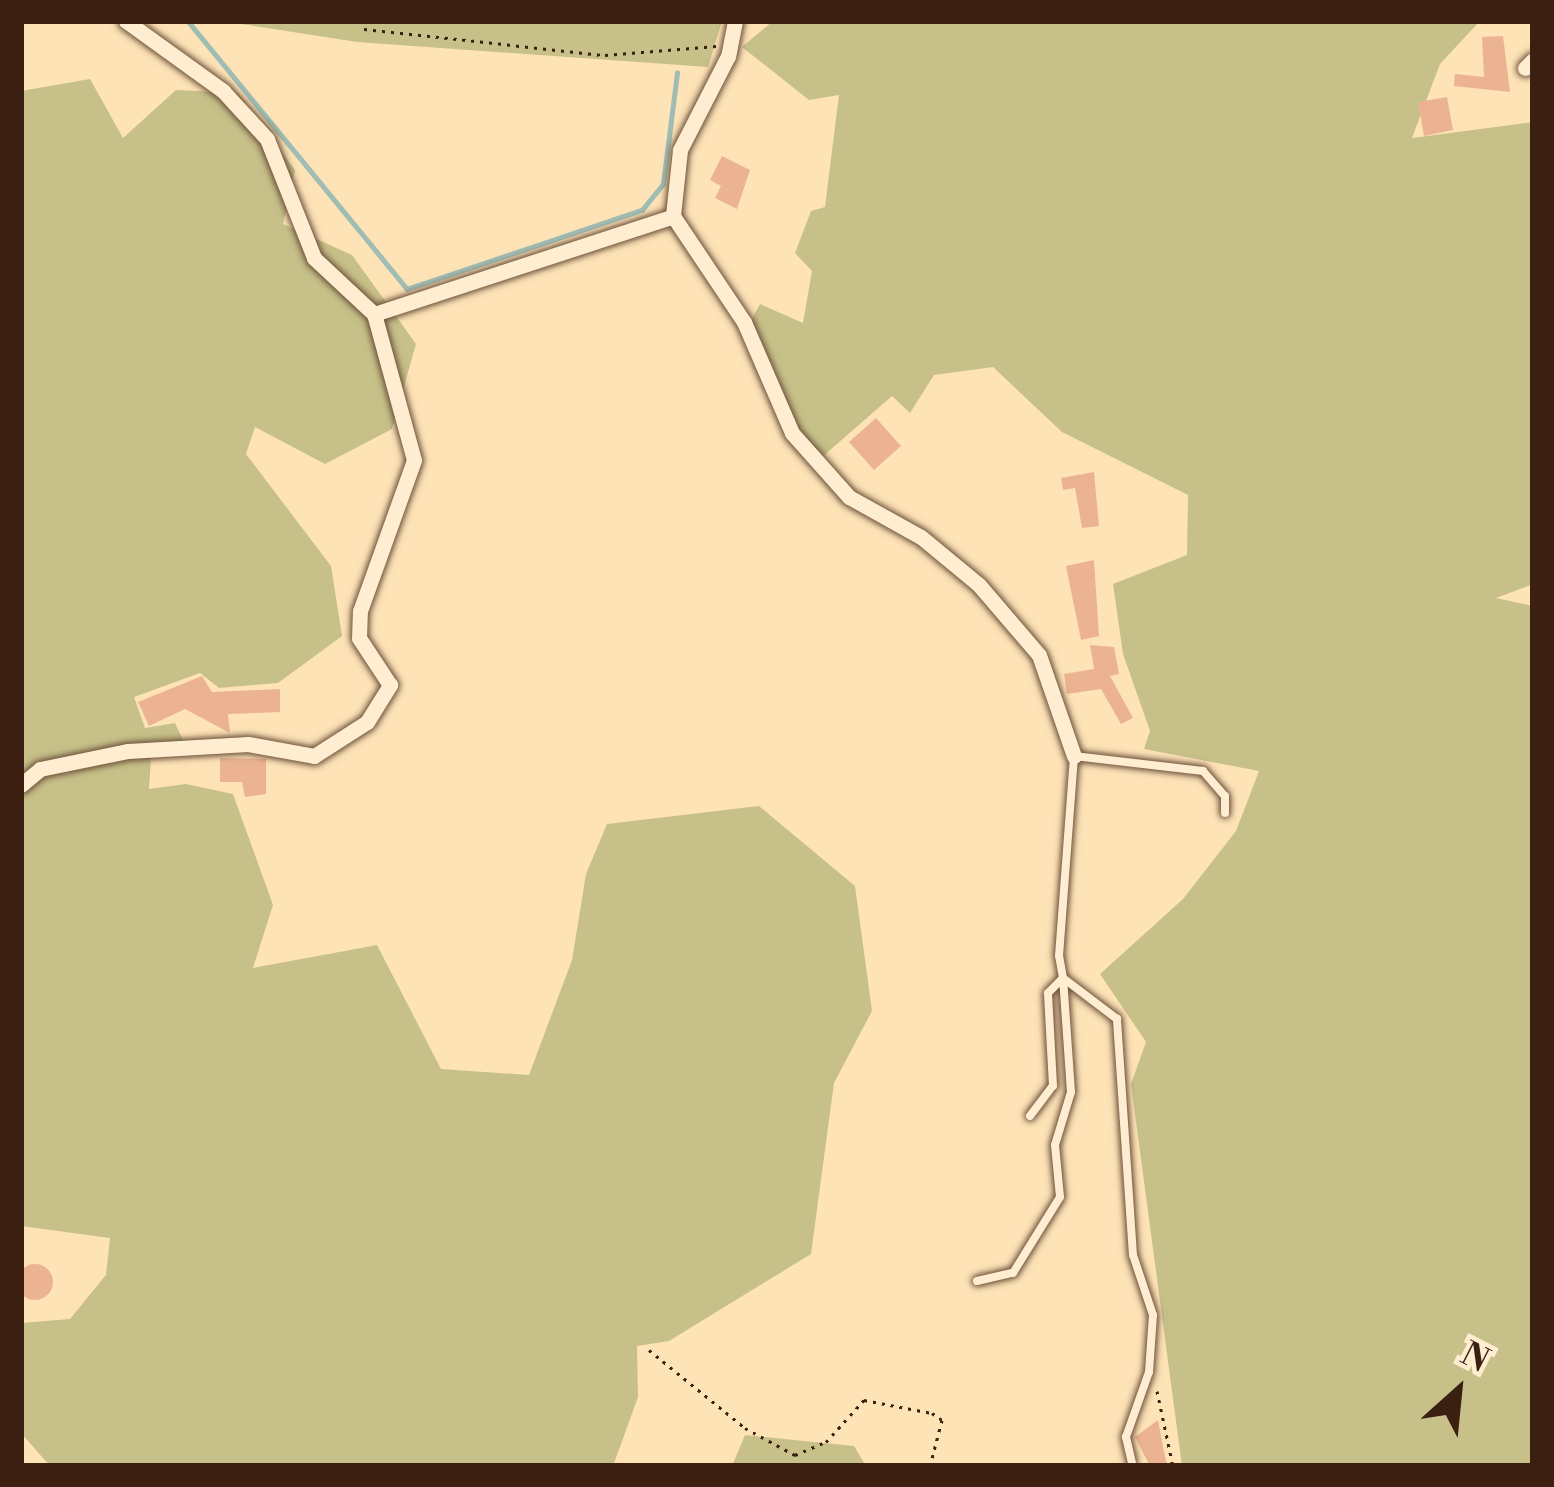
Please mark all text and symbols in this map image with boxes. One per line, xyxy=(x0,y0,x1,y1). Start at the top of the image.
north arrow xyxy=(1398,1331,1518,1451)
text: N xyxy=(1454,1334,1496,1383)

